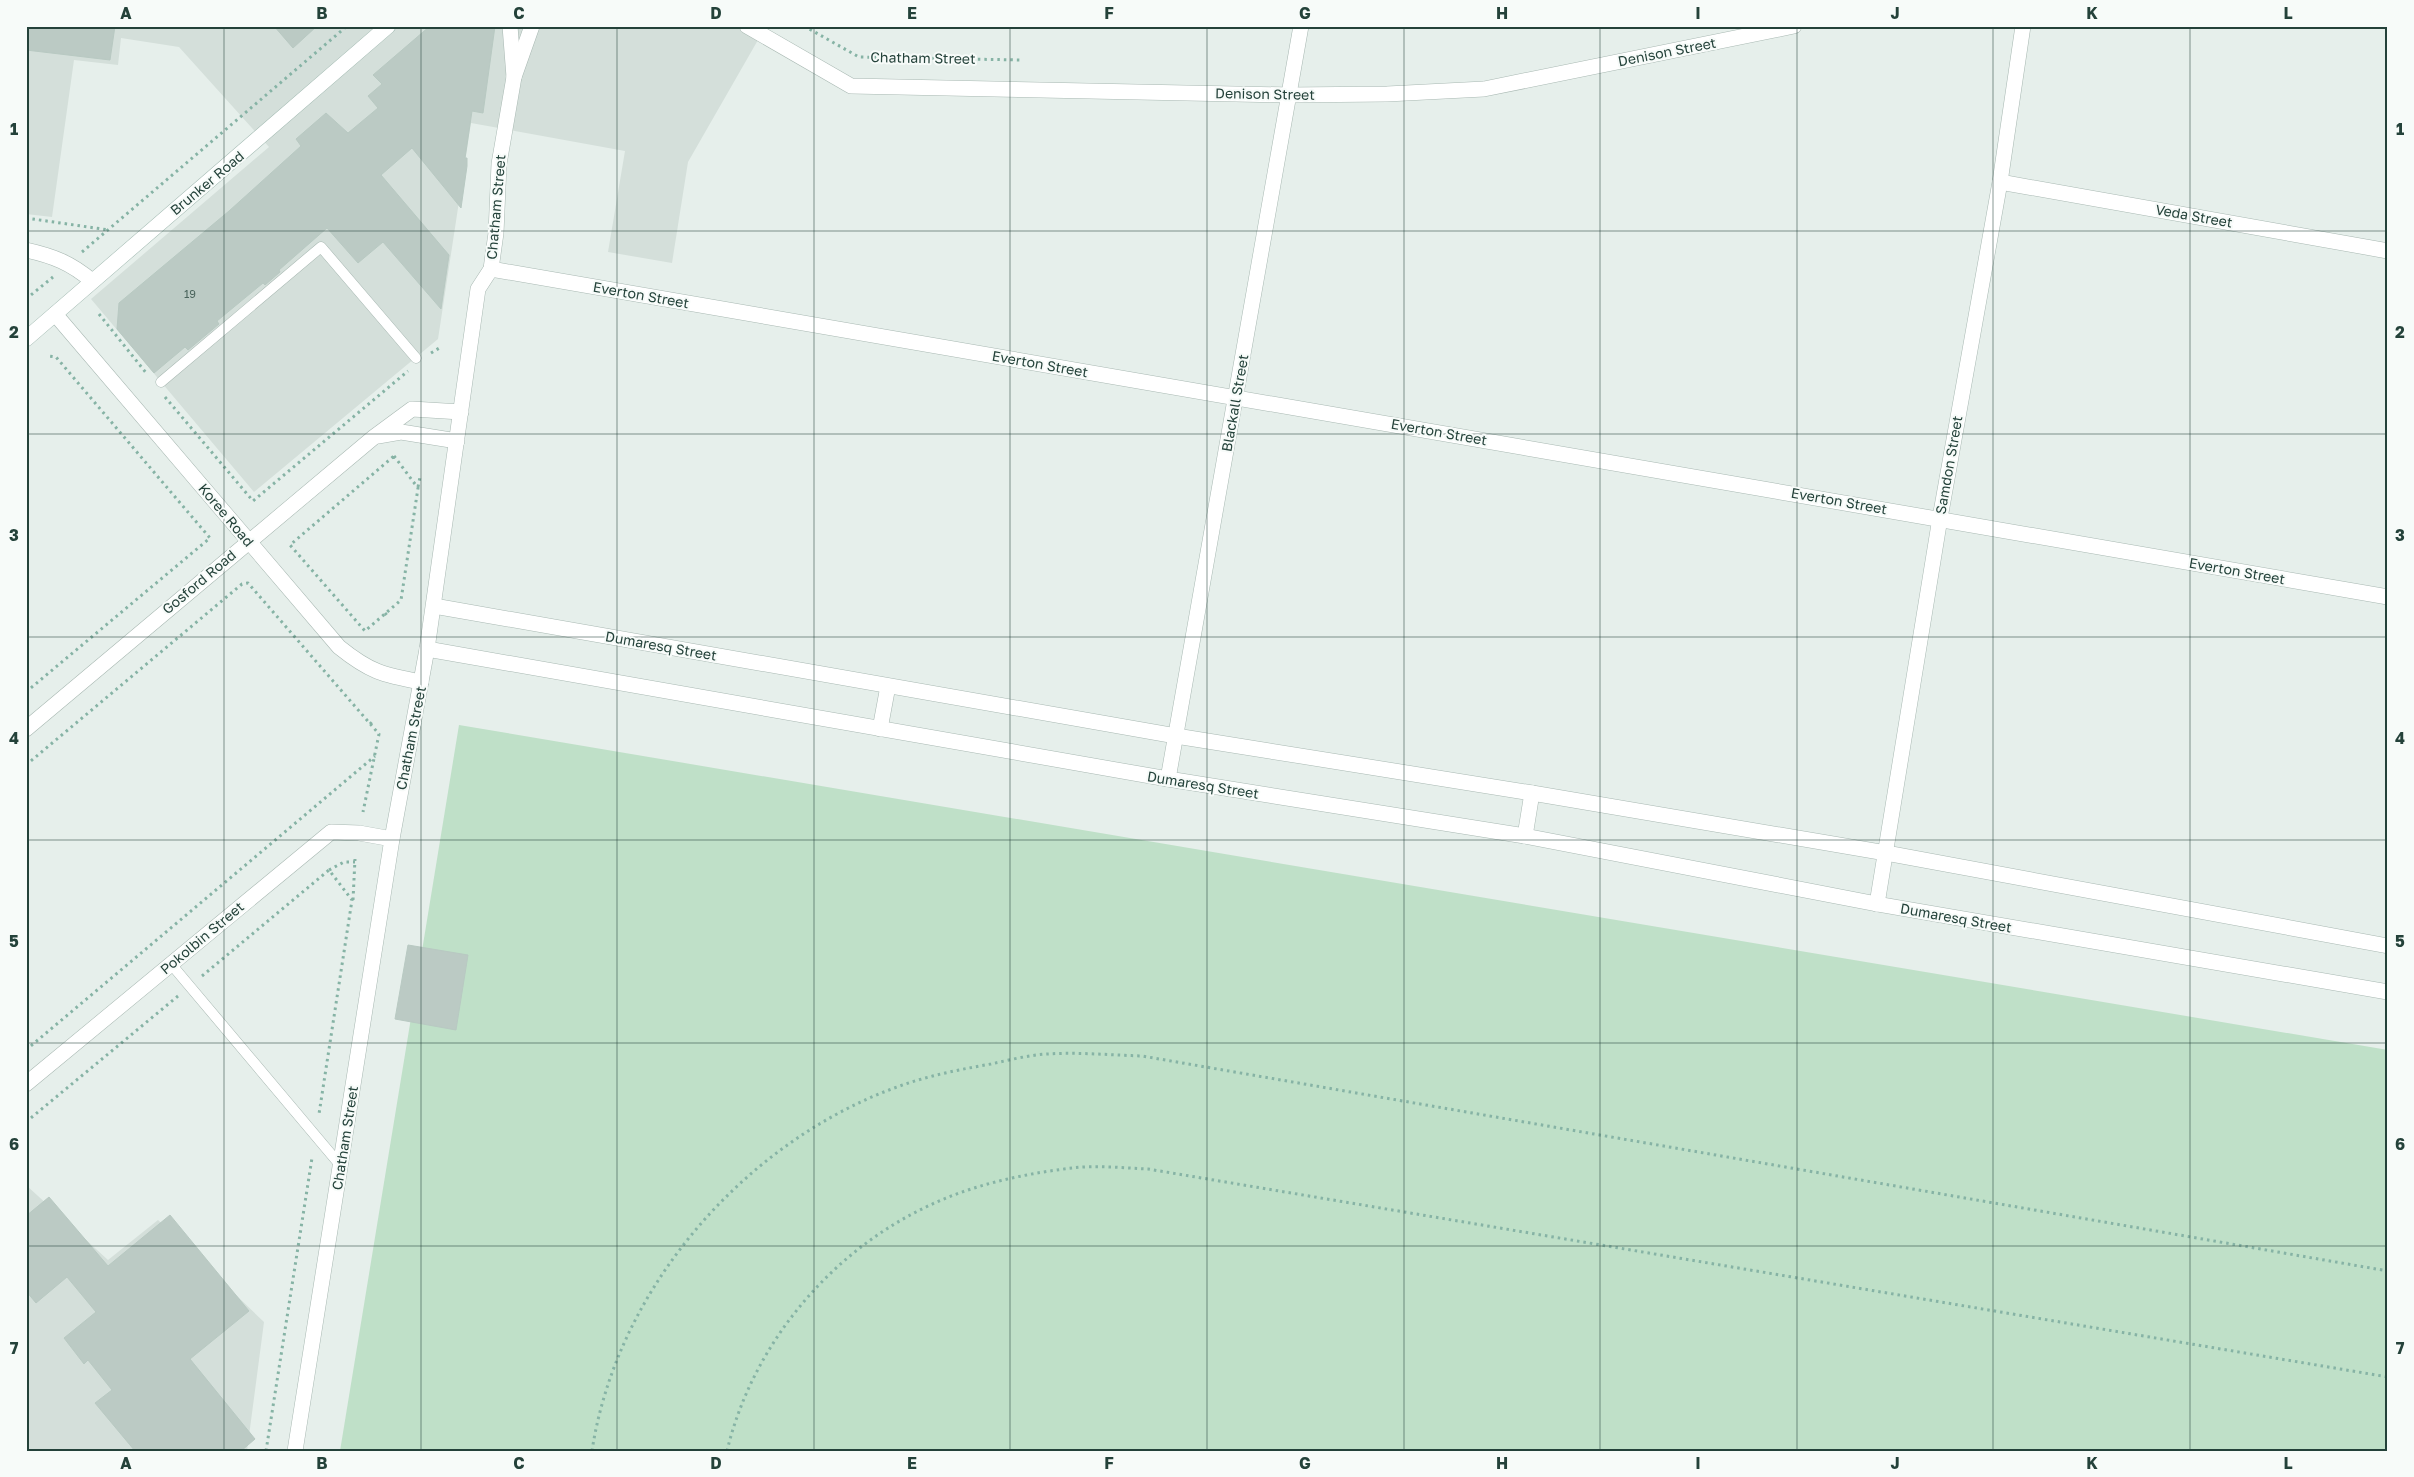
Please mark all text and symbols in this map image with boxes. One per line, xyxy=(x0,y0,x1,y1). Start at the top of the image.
text: A xyxy=(120,3,132,23)
text: B xyxy=(316,3,328,23)
text: C xyxy=(513,3,525,23)
text: D xyxy=(710,3,722,23)
text: E xyxy=(907,3,917,23)
text: F xyxy=(1104,3,1114,23)
text: G xyxy=(1299,3,1311,23)
text: H xyxy=(1496,3,1508,23)
text: I xyxy=(1695,3,1701,23)
text: J xyxy=(1890,3,1900,23)
text: K xyxy=(2086,3,2098,23)
text: L xyxy=(2283,3,2293,23)
street label: Denison Street xyxy=(1616,34,1717,69)
street label: Chatham Street xyxy=(870,48,976,67)
street label: Denison Street xyxy=(1215,84,1315,103)
text: 1 xyxy=(10,119,18,139)
text: 1 xyxy=(2396,119,2404,139)
street label: Brunker Road xyxy=(166,147,247,218)
street label: Chatham Street xyxy=(482,154,509,260)
street label: Veda Street xyxy=(2154,200,2234,231)
street label: Everton Street xyxy=(592,278,691,311)
house number: 19 xyxy=(184,287,196,300)
text: 2 xyxy=(9,322,19,342)
text: 2 xyxy=(2395,322,2405,342)
street label: Everton Street xyxy=(991,347,1090,380)
street label: Blackall Street xyxy=(1218,353,1251,453)
street label: Samdon Street xyxy=(1931,414,1966,516)
street label: Everton Street xyxy=(1390,415,1489,448)
street label: Koree Road xyxy=(195,480,258,550)
street label: Everton Street xyxy=(1790,484,1889,517)
text: 3 xyxy=(9,525,19,545)
text: 3 xyxy=(2395,525,2405,545)
street label: Gosford Road xyxy=(158,546,239,617)
street label: Everton Street xyxy=(2188,554,2287,587)
street label: Dumaresq Street xyxy=(604,627,718,664)
street label: Chatham Street xyxy=(392,685,429,791)
text: 4 xyxy=(9,728,19,748)
text: 4 xyxy=(2395,728,2405,748)
street label: Dumaresq Street xyxy=(1146,767,1260,802)
street label: Pokolbin Street xyxy=(156,898,247,978)
street label: Dumaresq Street xyxy=(1899,899,2013,936)
text: 5 xyxy=(9,931,19,951)
text: 5 xyxy=(2395,931,2405,951)
street label: Chatham Street xyxy=(328,1085,361,1191)
text: 6 xyxy=(9,1134,19,1154)
text: 6 xyxy=(2395,1134,2405,1154)
text: 7 xyxy=(10,1338,19,1358)
text: 7 xyxy=(2396,1338,2405,1358)
text: A xyxy=(120,1453,132,1473)
text: B xyxy=(316,1453,328,1473)
text: C xyxy=(513,1453,525,1473)
text: D xyxy=(710,1453,722,1473)
text: E xyxy=(907,1453,917,1473)
text: F xyxy=(1104,1453,1114,1473)
text: G xyxy=(1299,1453,1311,1473)
text: H xyxy=(1496,1453,1508,1473)
text: I xyxy=(1695,1453,1701,1473)
text: J xyxy=(1890,1453,1900,1473)
text: K xyxy=(2086,1453,2098,1473)
text: L xyxy=(2283,1453,2293,1473)

